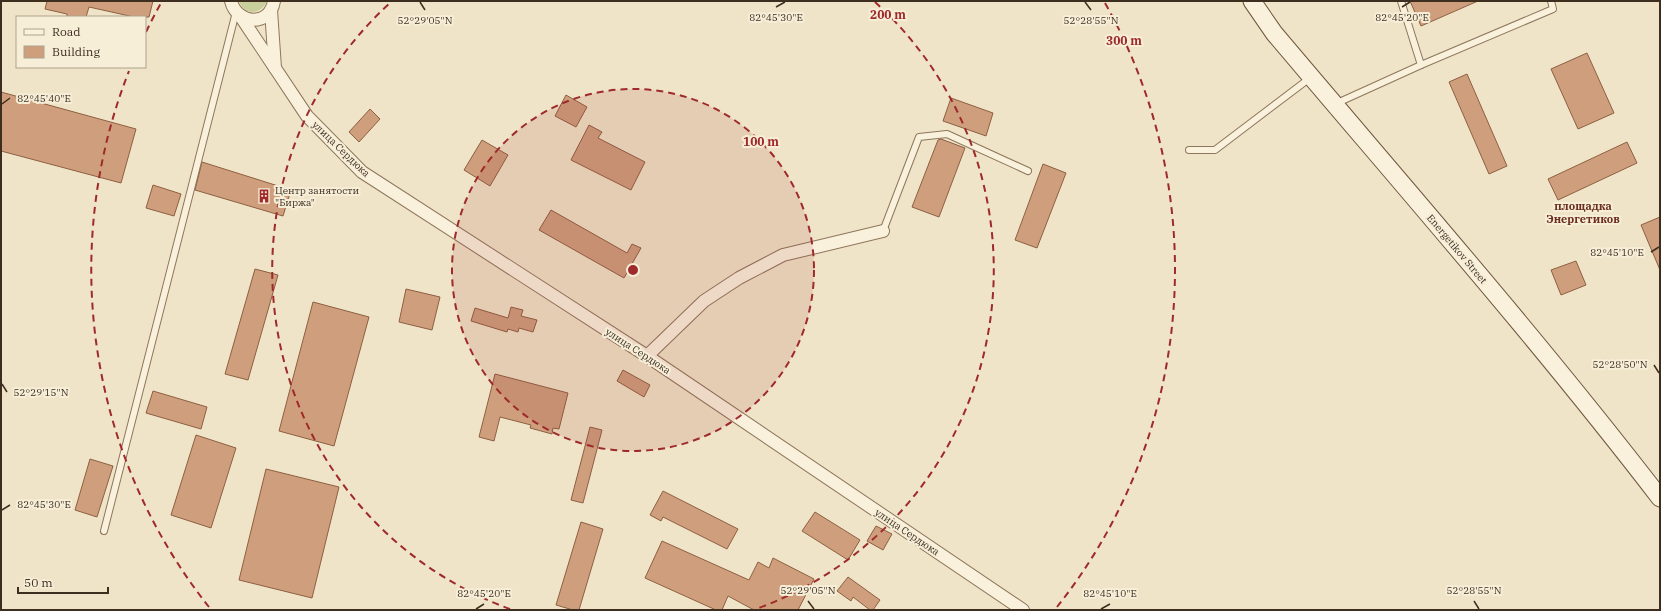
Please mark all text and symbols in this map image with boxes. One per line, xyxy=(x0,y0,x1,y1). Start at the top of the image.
text: 200 m xyxy=(870,7,906,22)
text: 82°45'30"E xyxy=(749,11,803,24)
text: 82°45'20"E xyxy=(1375,11,1429,24)
text: 52°29'05"N xyxy=(398,14,453,27)
text: 52°28'55"N xyxy=(1064,14,1119,27)
legend xyxy=(16,16,146,68)
text: Road xyxy=(52,24,81,39)
text: 300 m xyxy=(1106,33,1142,48)
text: Building xyxy=(52,44,100,59)
text: 82°45'40"E xyxy=(17,92,71,105)
street label: улица Сердюка xyxy=(309,118,373,180)
text: 100 m xyxy=(743,134,779,149)
place label: Центр занятости "Биржа" xyxy=(275,184,360,209)
building icon: Центр занятости "Биржа" xyxy=(256,188,272,204)
district label: площадка Энергетиков xyxy=(1546,199,1620,226)
street label: Energetikov Street xyxy=(1424,211,1490,287)
text: 82°45'10"E xyxy=(1590,246,1644,259)
centre of rings xyxy=(626,263,640,277)
street label: улица Сердюка xyxy=(603,325,674,377)
text: 52°28'50"N xyxy=(1593,358,1648,371)
text: 52°29'15"N xyxy=(14,386,69,399)
text: 82°45'30"E xyxy=(17,498,71,511)
street label: улица Сердюка xyxy=(872,506,942,559)
scale bar xyxy=(18,569,108,595)
text: 50 m xyxy=(24,575,53,590)
text: 52°29'05"N xyxy=(781,584,836,597)
text: 52°28'55"N xyxy=(1447,584,1502,597)
text: 82°45'20"E xyxy=(457,587,511,600)
text: 82°45'10"E xyxy=(1083,587,1137,600)

